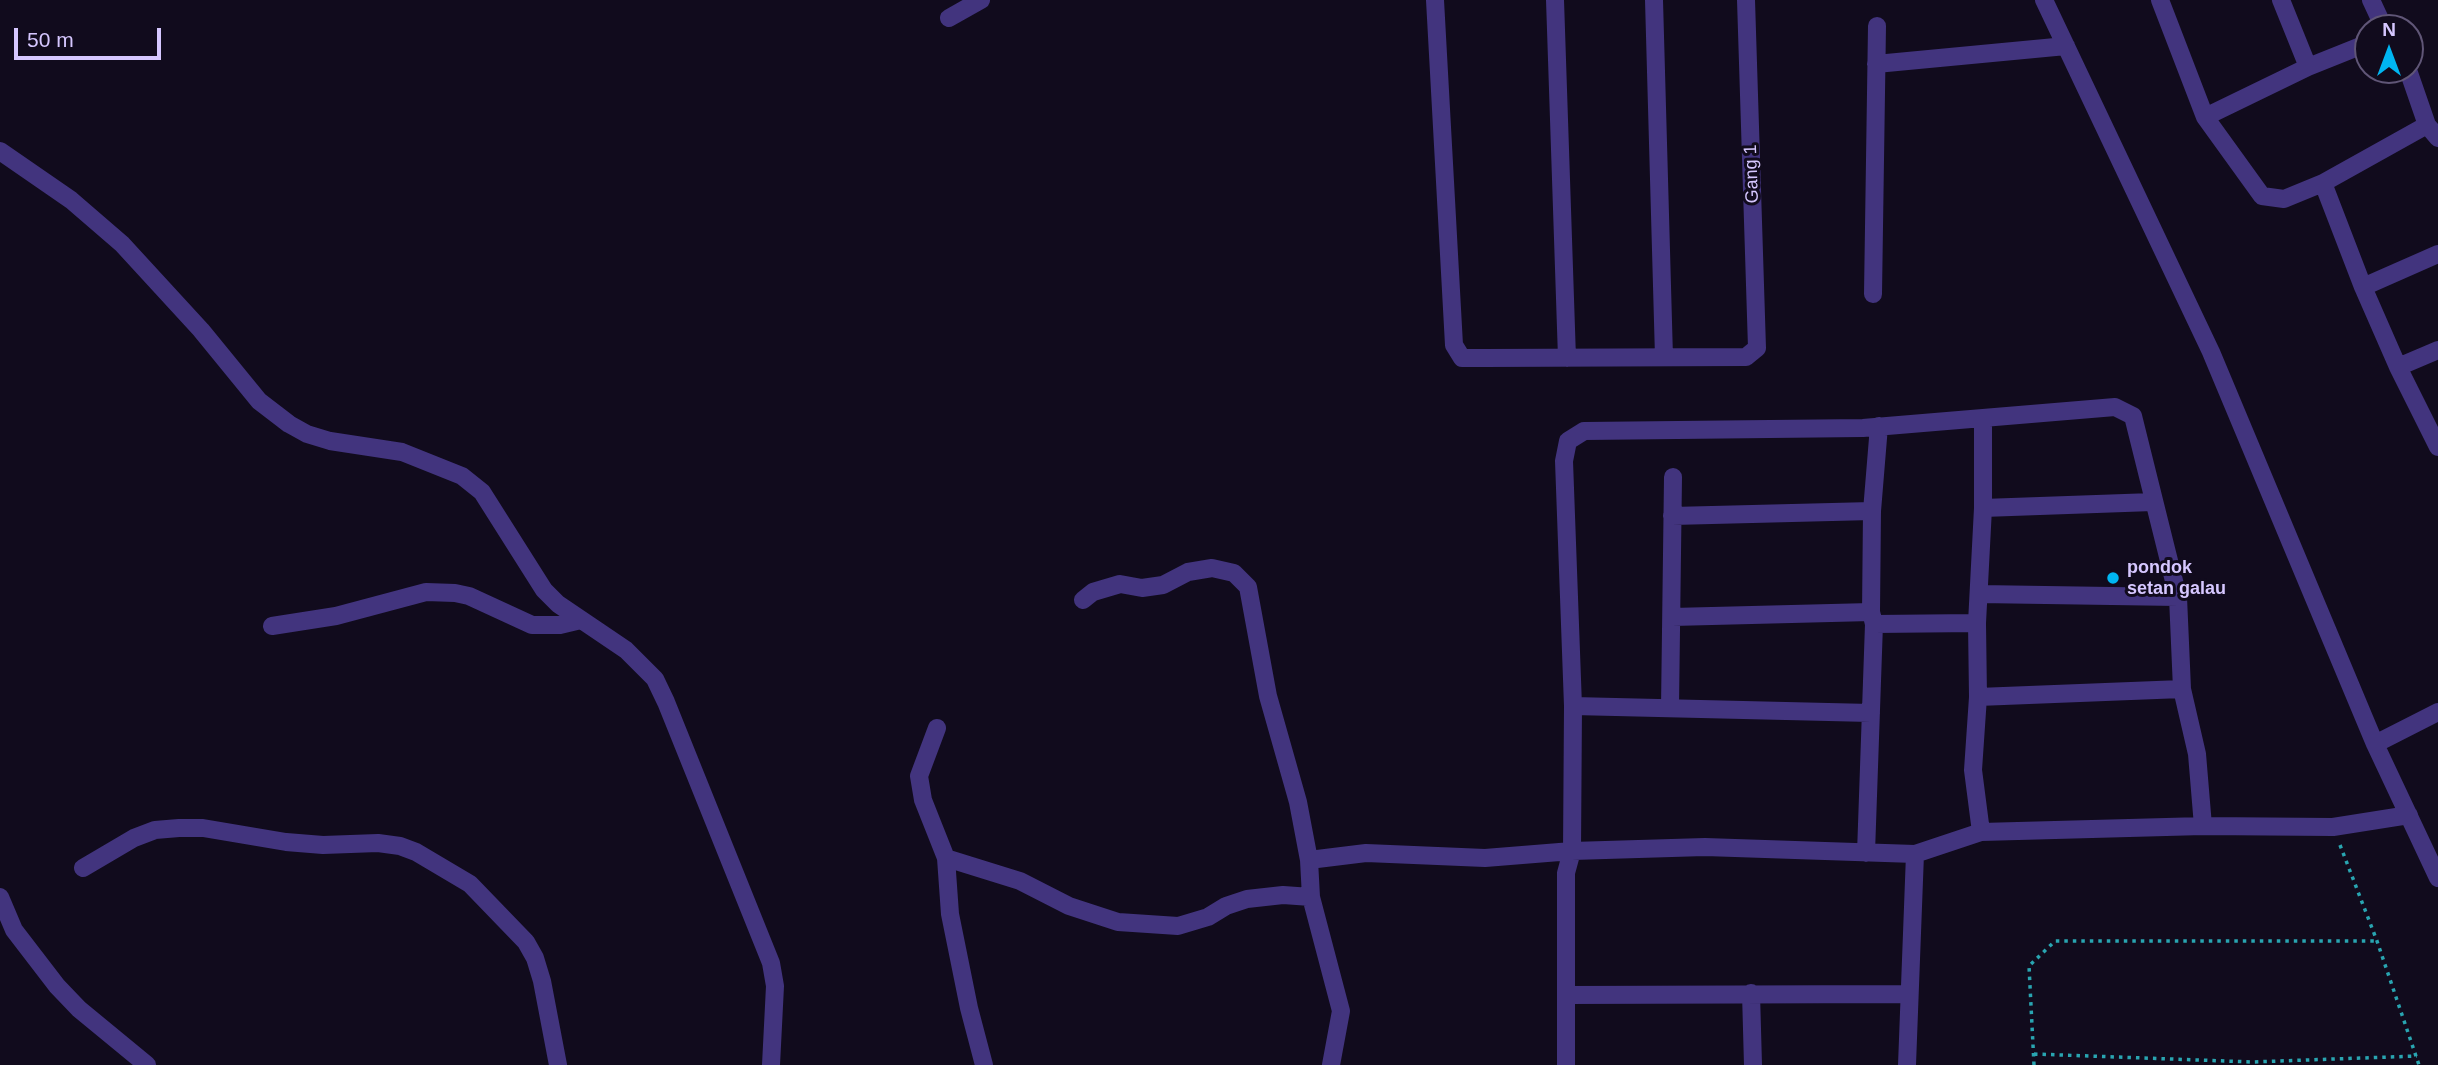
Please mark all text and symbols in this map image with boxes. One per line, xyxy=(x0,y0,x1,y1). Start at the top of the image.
scale bar xyxy=(18,14,164,58)
north arrow xyxy=(2354,14,2424,84)
text: N xyxy=(2382,19,2396,40)
text: 50 m xyxy=(27,28,74,51)
street label: Gang 1 xyxy=(1740,144,1764,204)
place label: pondok setan galau xyxy=(2127,557,2226,600)
marker: pondok setan galau xyxy=(2105,570,2121,586)

